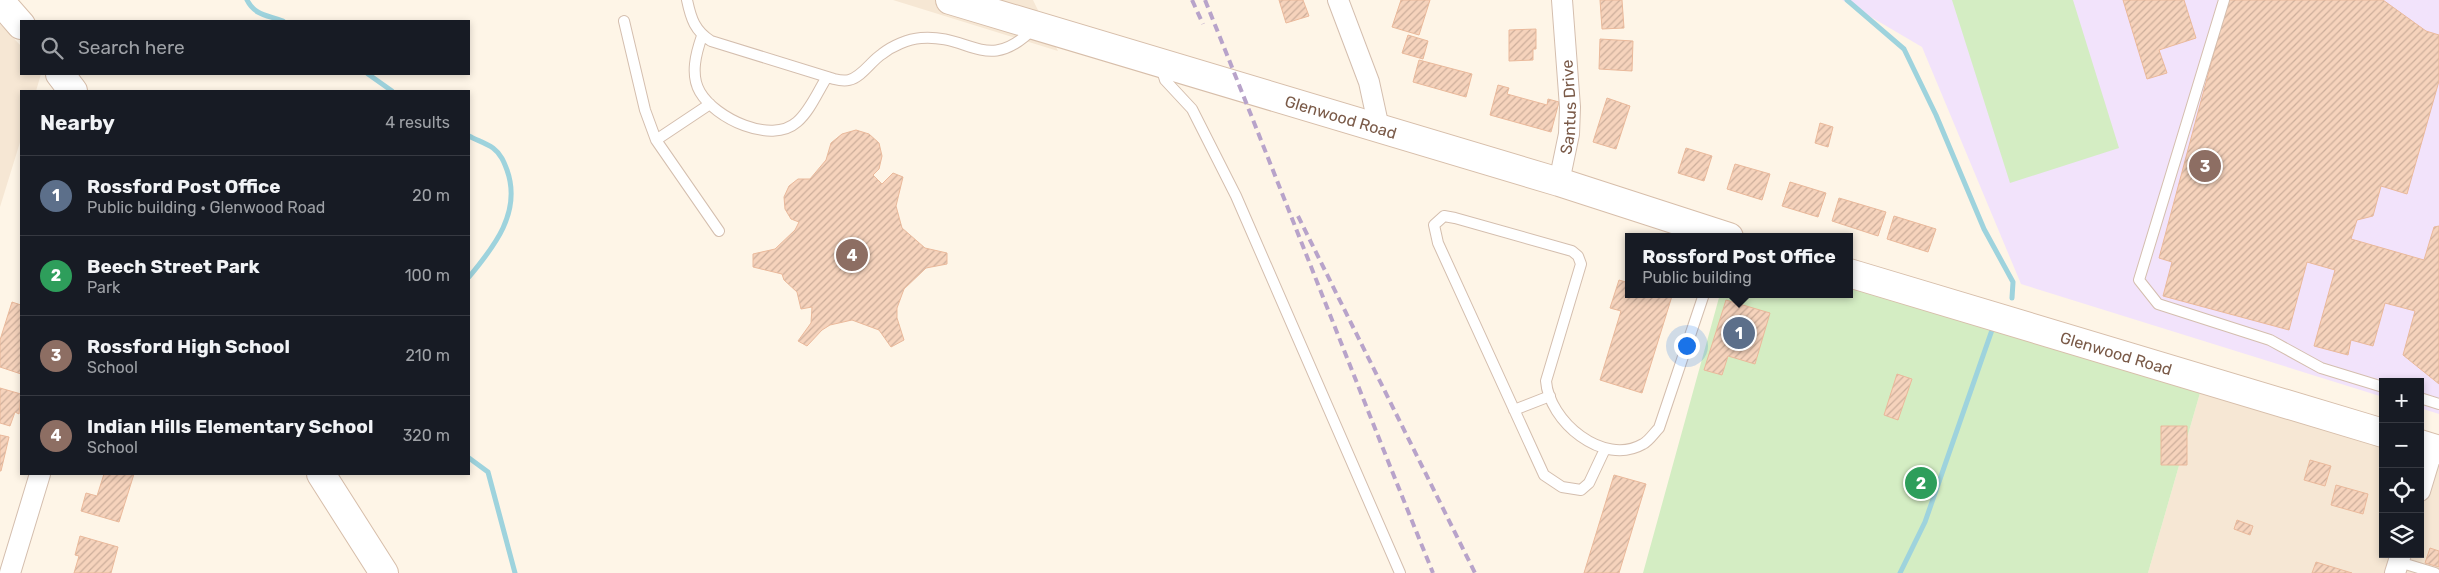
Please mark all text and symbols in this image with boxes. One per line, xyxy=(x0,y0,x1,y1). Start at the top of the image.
search box xyxy=(20,20,470,75)
icon: search xyxy=(38,34,66,62)
text: Search here xyxy=(78,36,185,59)
street label: Santus Drive xyxy=(1556,59,1580,156)
street label: Glenwood Road xyxy=(1283,92,1399,143)
text: Nearby xyxy=(40,110,115,135)
text: 4 results xyxy=(385,113,450,132)
pin: 3 xyxy=(2189,147,2221,185)
text: Rossford Post Office xyxy=(87,175,281,198)
text: 1 xyxy=(52,186,60,205)
text: 20 m xyxy=(412,186,450,205)
text: Public building · Glenwood Road xyxy=(87,198,325,217)
popup xyxy=(1625,233,1853,298)
pin: 4 xyxy=(836,236,868,274)
text: Rossford Post Office xyxy=(1642,245,1836,268)
text: Beech Street Park xyxy=(87,255,260,278)
text: 2 xyxy=(51,266,61,285)
text: 100 m xyxy=(405,266,450,285)
text: Public building xyxy=(1642,268,1752,287)
text: Park xyxy=(87,278,120,297)
pin: 1 xyxy=(1723,314,1755,352)
street label: Glenwood Road xyxy=(2058,328,2174,379)
your location xyxy=(1674,333,1700,359)
text: Rossford High School xyxy=(87,335,290,358)
text: 3 xyxy=(51,346,61,365)
text: 210 m xyxy=(405,346,450,365)
text: School xyxy=(87,358,138,377)
map controls xyxy=(2379,378,2424,558)
button: + xyxy=(2379,378,2424,423)
text: Indian Hills Elementary School xyxy=(87,415,373,438)
button: − xyxy=(2379,423,2424,468)
text: 4 xyxy=(51,426,61,445)
text: 320 m xyxy=(403,426,450,445)
text: School xyxy=(87,438,138,457)
pin: 2 xyxy=(1905,464,1937,502)
button: locate xyxy=(2379,468,2424,513)
button: layers xyxy=(2379,513,2424,558)

